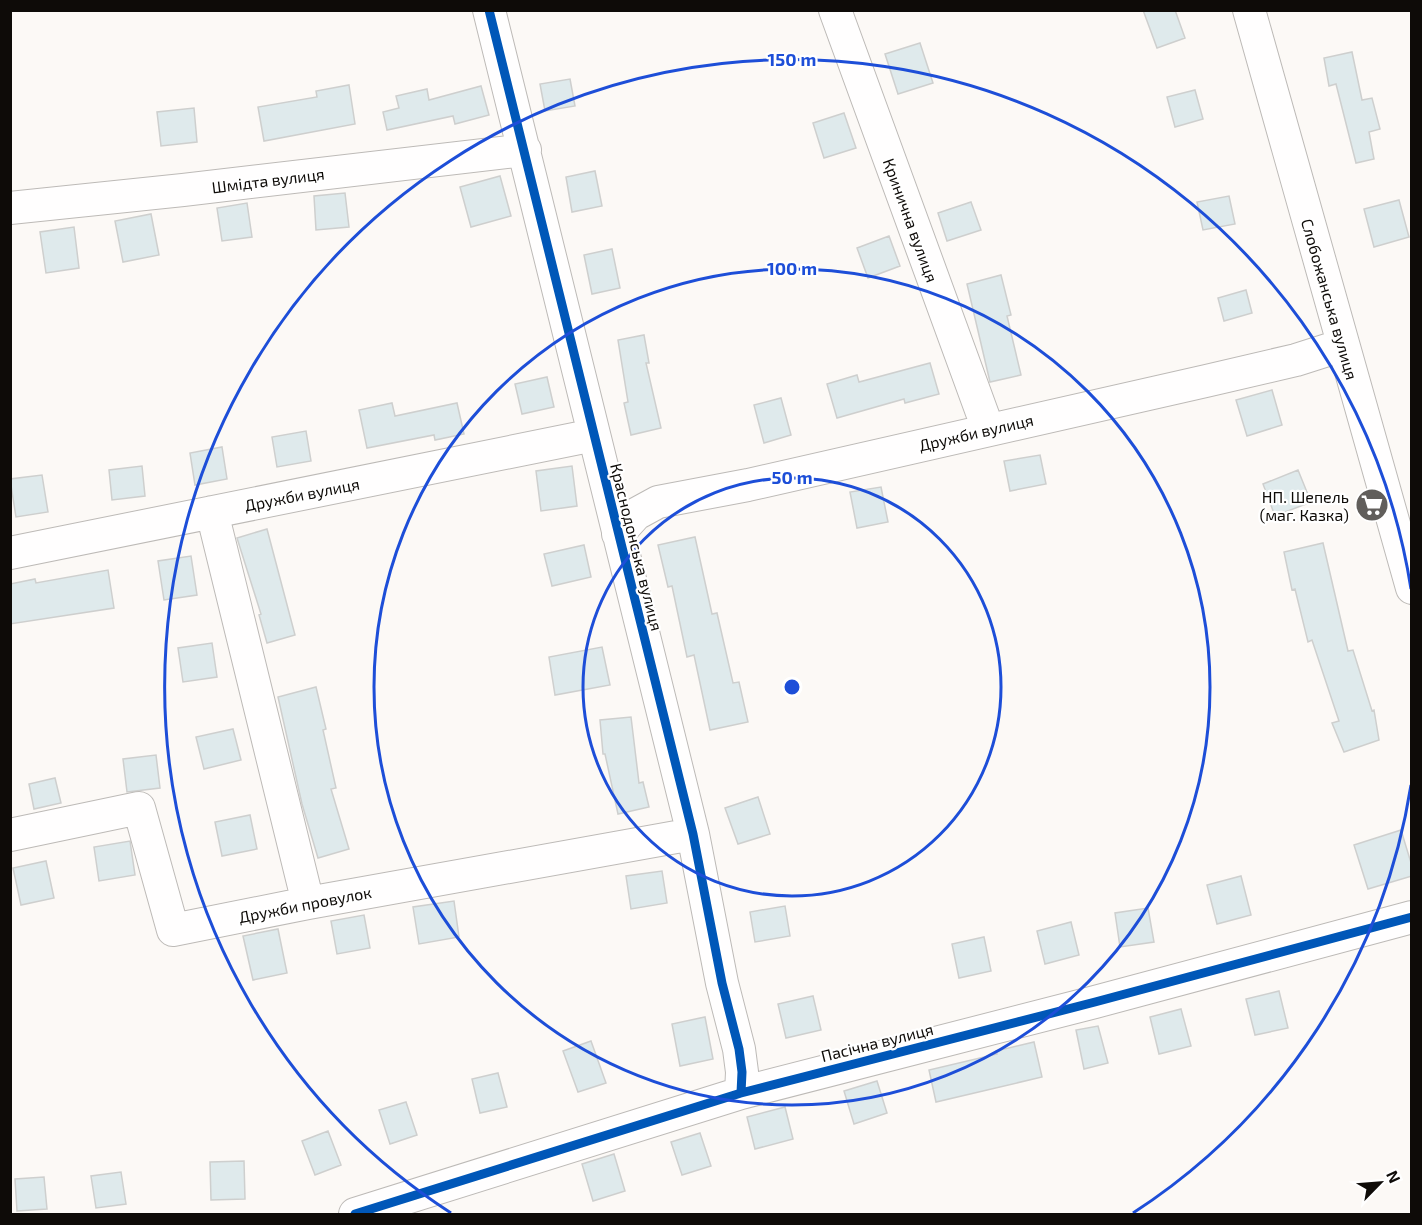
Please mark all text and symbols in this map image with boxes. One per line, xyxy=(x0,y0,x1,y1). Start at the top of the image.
text: 150 m xyxy=(768,48,816,70)
street label: Кринична вулиця xyxy=(879,155,942,285)
street label: Шмідта вулиця xyxy=(210,164,326,197)
street label: Слобожанська вулиця xyxy=(1297,216,1362,382)
text: 100 m xyxy=(767,257,817,279)
street label: Дружби вулиця xyxy=(917,410,1035,455)
street label: Краснодонська вулиця xyxy=(606,461,667,633)
text: 50 m xyxy=(771,466,813,488)
street label: Дружби вулиця xyxy=(243,474,361,515)
place label: НП. Шепель (маг. Казка) xyxy=(1259,487,1349,524)
supermarket icon: НП. Шепель (маг. Казка) xyxy=(1354,487,1390,523)
centre of rings xyxy=(782,677,802,697)
street label: Дружби провулок xyxy=(237,882,374,927)
street label: Пасічна вулиця xyxy=(819,1019,935,1066)
north arrow xyxy=(1350,1153,1410,1213)
text: N xyxy=(1383,1167,1405,1186)

